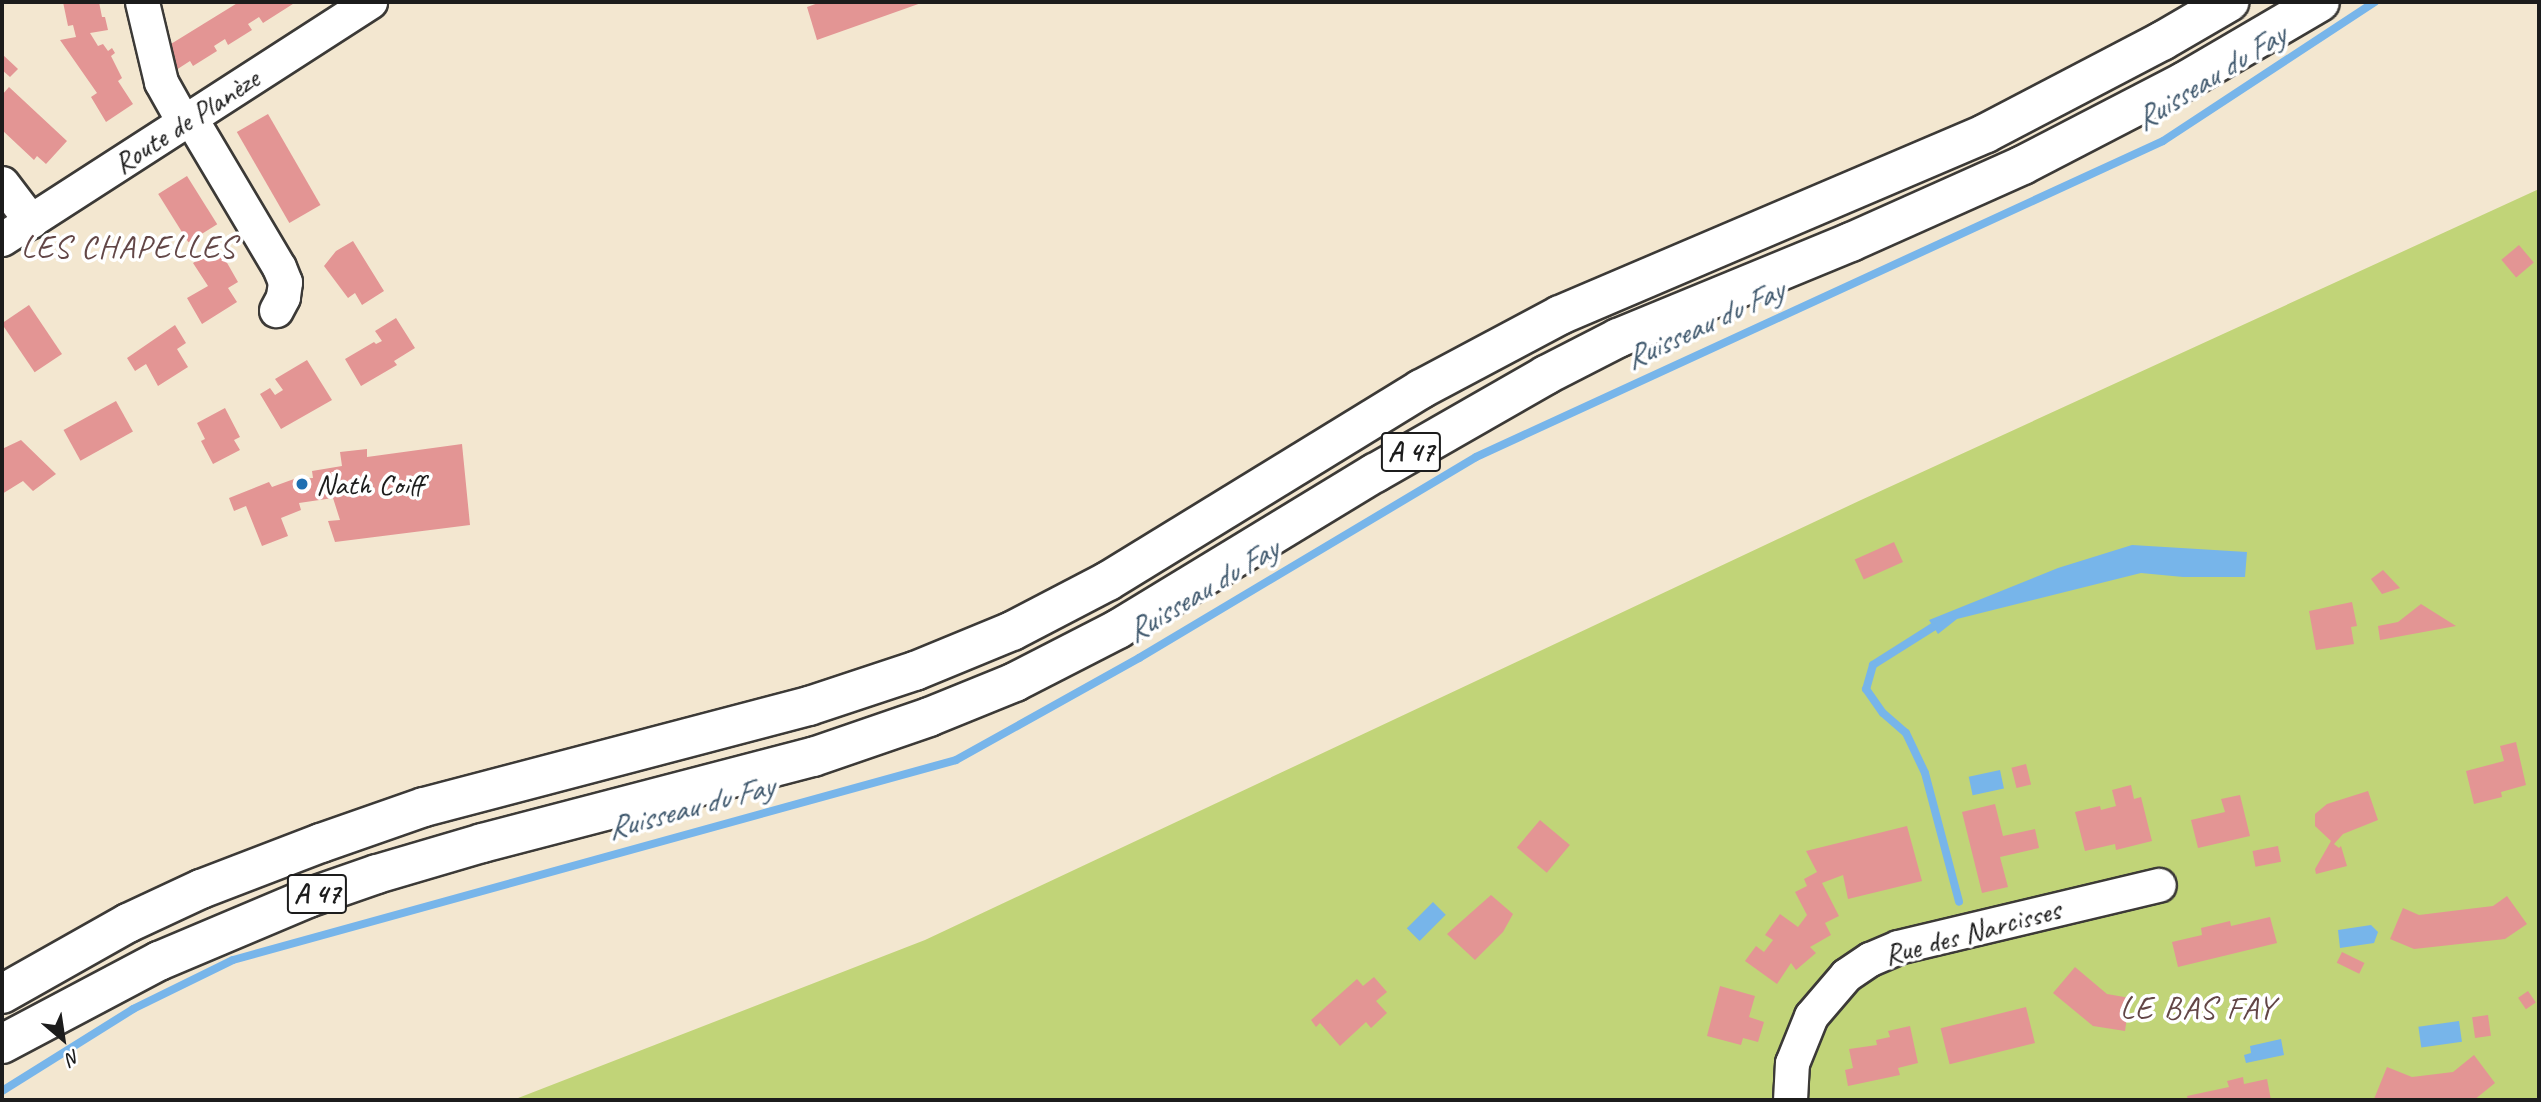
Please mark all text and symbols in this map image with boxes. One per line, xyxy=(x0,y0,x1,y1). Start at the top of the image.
water label: Ruisseau du Fay xyxy=(2128,17,2292,139)
street label: Route de Planèze xyxy=(106,60,266,182)
district label: LES CHAPELLES xyxy=(23,228,235,266)
water label: Ruisseau du Fay xyxy=(1619,272,1789,378)
road number: A 47 xyxy=(1380,428,1442,476)
place label: Nath Coiff xyxy=(316,466,423,502)
marker: Nath Coiff xyxy=(294,476,310,492)
water label: Ruisseau du Fay xyxy=(1119,531,1285,651)
water label: Ruisseau du Fay xyxy=(603,768,777,848)
road number: A 47 xyxy=(286,870,348,918)
street label: Rue des Narcisses xyxy=(1880,891,2064,973)
district label: LE BAS FAY xyxy=(2121,989,2275,1027)
north arrow xyxy=(28,1004,98,1074)
text: N xyxy=(62,1044,84,1071)

